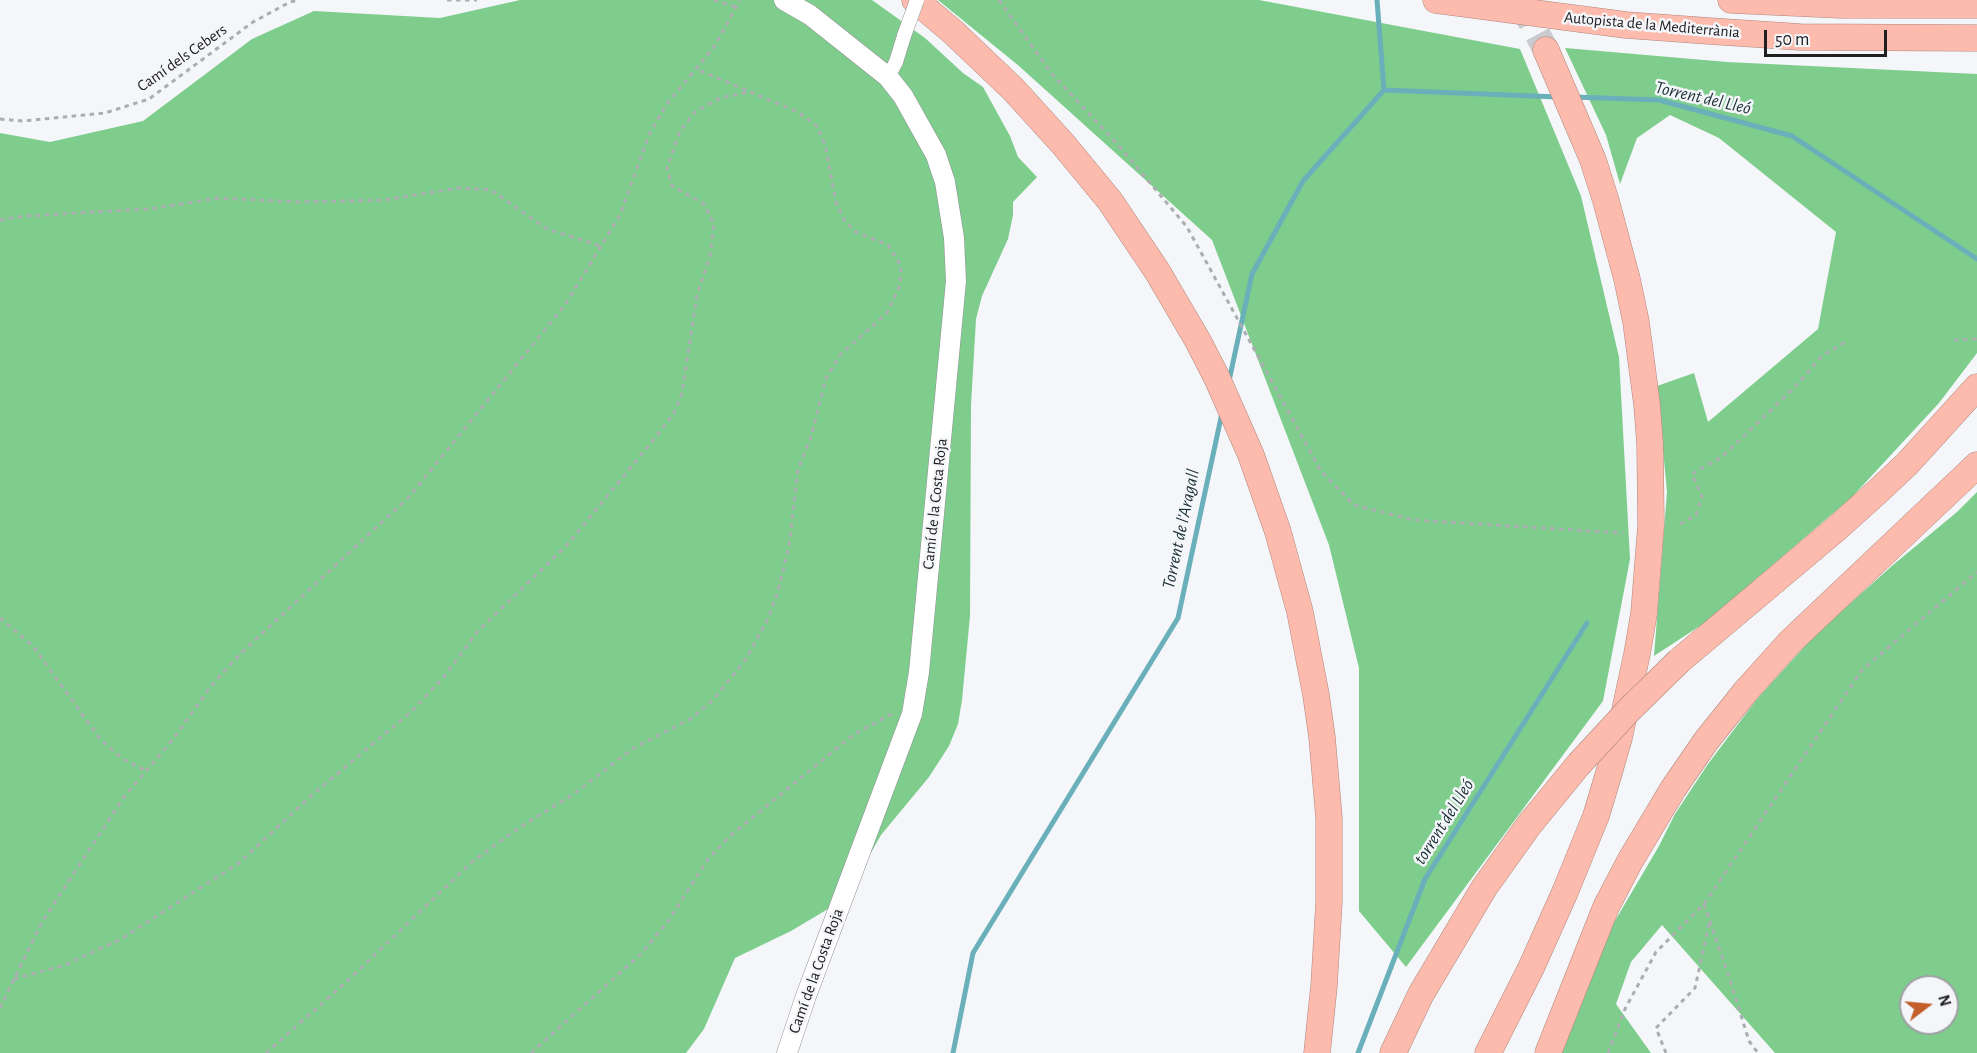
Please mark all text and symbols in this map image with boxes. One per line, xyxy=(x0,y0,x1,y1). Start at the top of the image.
street label: Autopista de la Mediterrània xyxy=(1563,8,1741,42)
scale bar xyxy=(1767,18,1890,56)
street label: Camí dels Cebers xyxy=(133,20,231,96)
text: 50 m xyxy=(1775,31,1809,49)
water label: Torrent del Lleó xyxy=(1653,76,1753,120)
street label: Camí de la Costa Roja xyxy=(919,437,951,571)
water label: Torrent de l'Aragall xyxy=(1158,467,1204,591)
water label: torrent del Lleó xyxy=(1409,775,1479,869)
street label: Camí de la Costa Roja xyxy=(784,906,848,1036)
north arrow xyxy=(1899,975,1959,1035)
text: N xyxy=(1935,993,1954,1008)

